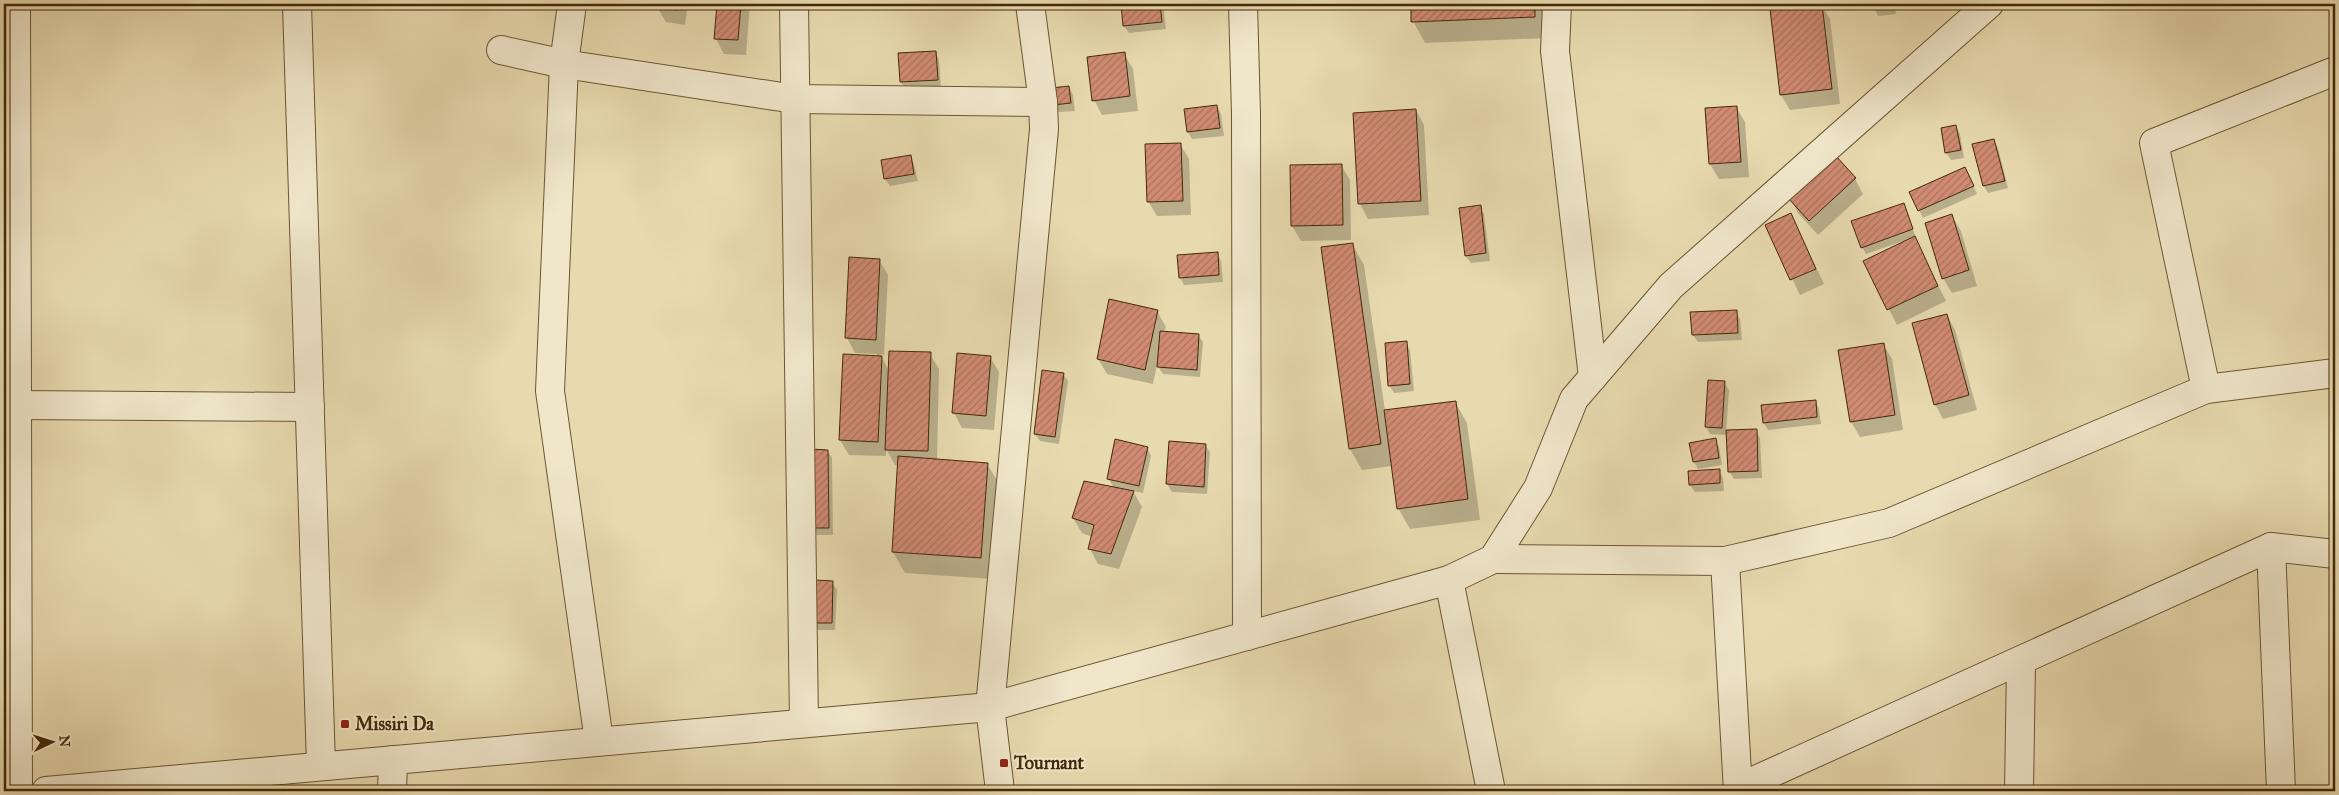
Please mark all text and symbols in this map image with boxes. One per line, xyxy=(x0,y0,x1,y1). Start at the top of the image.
place label: Missiri Da xyxy=(355,713,434,735)
north arrow xyxy=(28,718,78,768)
marker: Missiri Da xyxy=(339,718,351,730)
text: N xyxy=(56,735,73,748)
place label: Tournant xyxy=(1013,752,1084,774)
marker: Tournant xyxy=(998,757,1010,769)

